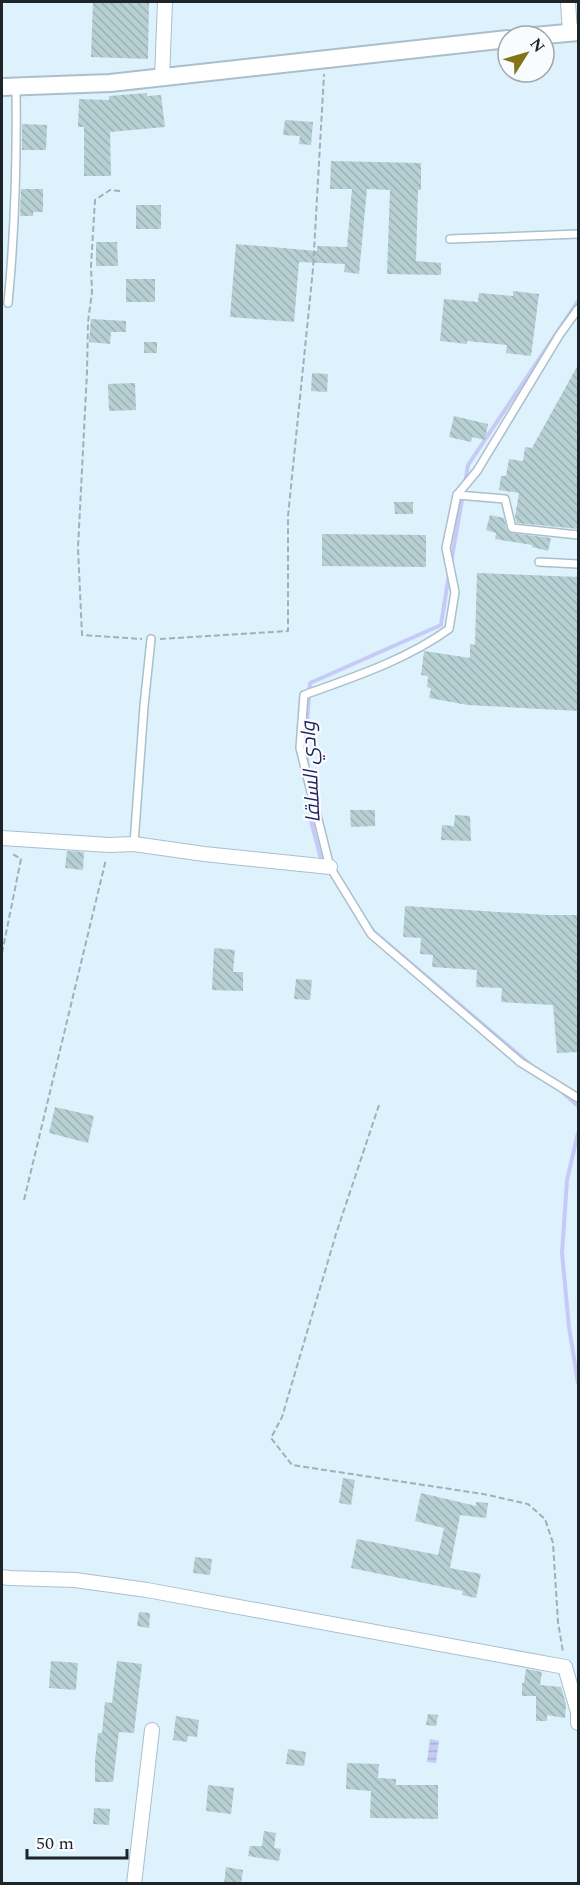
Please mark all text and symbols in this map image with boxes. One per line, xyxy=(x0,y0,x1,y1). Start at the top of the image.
north arrow xyxy=(496,24,556,84)
text: N xyxy=(524,33,551,58)
water label: وادي السلقا xyxy=(293,719,329,823)
scale bar xyxy=(27,1822,128,1860)
text: 50 m xyxy=(36,1830,74,1857)

